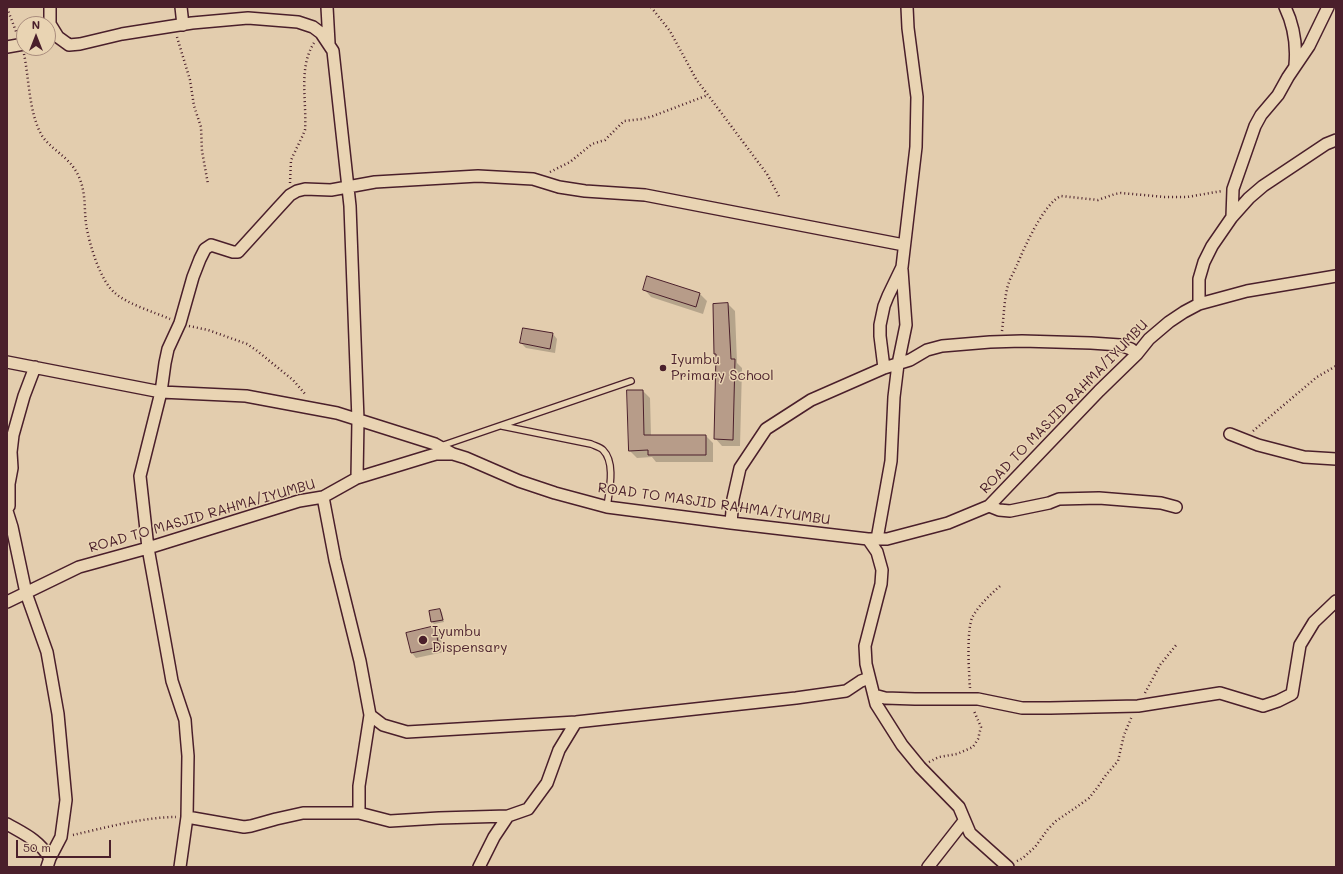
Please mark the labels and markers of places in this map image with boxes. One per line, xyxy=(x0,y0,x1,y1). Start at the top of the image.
place label: Iyumbu Primary School xyxy=(671,352,774,384)
marker: Iyumbu Primary School xyxy=(658,363,668,373)
place label: Iyumbu Dispensary xyxy=(432,624,508,656)
marker: Iyumbu Dispensary xyxy=(417,634,429,646)

